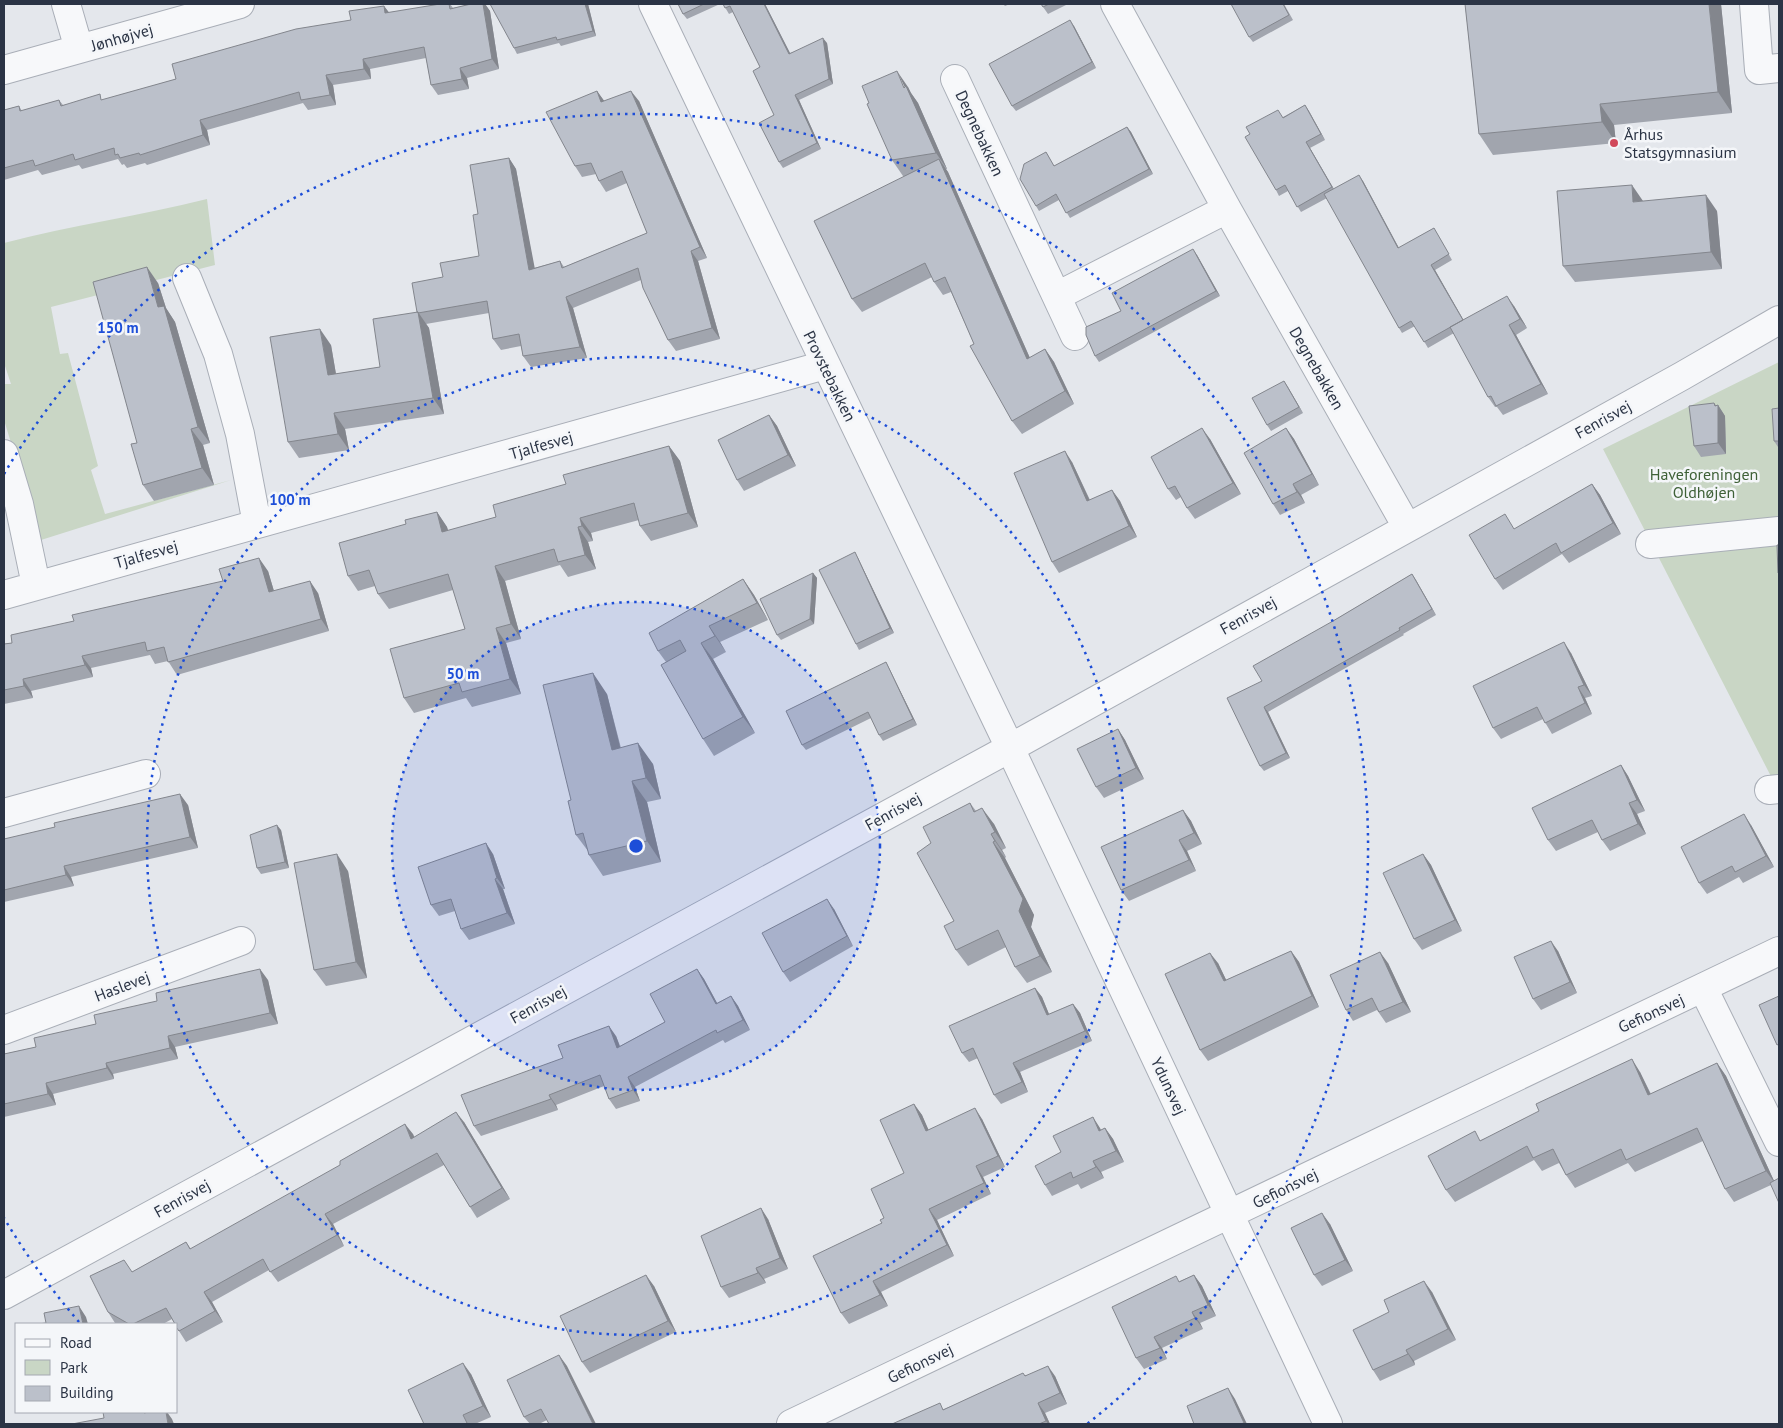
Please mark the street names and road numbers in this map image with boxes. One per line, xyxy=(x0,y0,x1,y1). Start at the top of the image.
street label: Jønhøjvej xyxy=(88,19,155,56)
street label: Degnebakken xyxy=(951,87,1009,179)
street label: Degnebakken xyxy=(1285,323,1349,413)
street label: Provstebakken xyxy=(799,327,861,425)
street label: Fenrisvej xyxy=(1571,395,1635,443)
street label: Tjalfesvej xyxy=(507,426,575,464)
street label: Tjalfesvej xyxy=(112,535,180,573)
street label: Fenrisvej xyxy=(1216,591,1280,639)
street label: Fenrisvej xyxy=(861,787,925,835)
street label: Haslevej xyxy=(91,966,153,1006)
street label: Fenrisvej xyxy=(506,980,570,1028)
street label: Gefionsvej xyxy=(1615,989,1687,1037)
street label: Ydunsvej xyxy=(1147,1054,1191,1118)
street label: Gefionsvej xyxy=(1249,1164,1321,1212)
street label: Fenrisvej xyxy=(150,1174,214,1222)
street label: Gefionsvej xyxy=(884,1339,956,1387)

